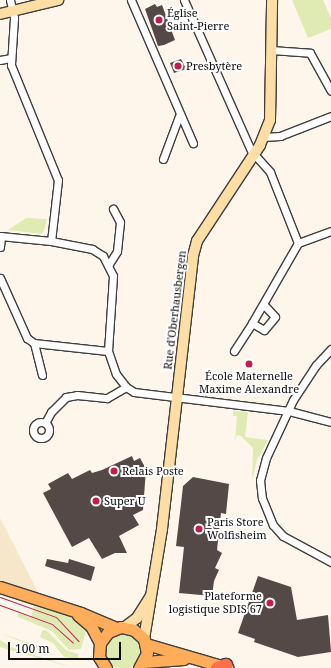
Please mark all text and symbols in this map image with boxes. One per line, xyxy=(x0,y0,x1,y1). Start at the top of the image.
place label: Église Saint-Pierre xyxy=(167,7,229,33)
marker: Église Saint-Pierre xyxy=(154,15,164,25)
place label: Presbytère xyxy=(186,59,242,73)
marker: Presbytère xyxy=(173,61,183,71)
street label: Rue d'Oberhausbergen xyxy=(161,250,189,370)
marker: École Maternelle Maxime Alexandre xyxy=(244,359,254,369)
place label: École Maternelle Maxime Alexandre xyxy=(199,370,299,396)
place label: Relais Poste xyxy=(122,464,184,478)
marker: Relais Poste xyxy=(109,466,119,476)
place label: Super U xyxy=(104,494,146,508)
marker: Super U xyxy=(91,496,101,506)
place label: Paris Store Wolfisheim xyxy=(207,516,267,542)
marker: Paris Store Wolfisheim xyxy=(194,524,204,534)
place label: Plateforme logistique SDIS 67 xyxy=(169,590,262,616)
marker: Plateforme logistique SDIS 67 xyxy=(265,598,275,608)
scale bar xyxy=(10,634,123,660)
text: 100 m xyxy=(15,640,50,657)

